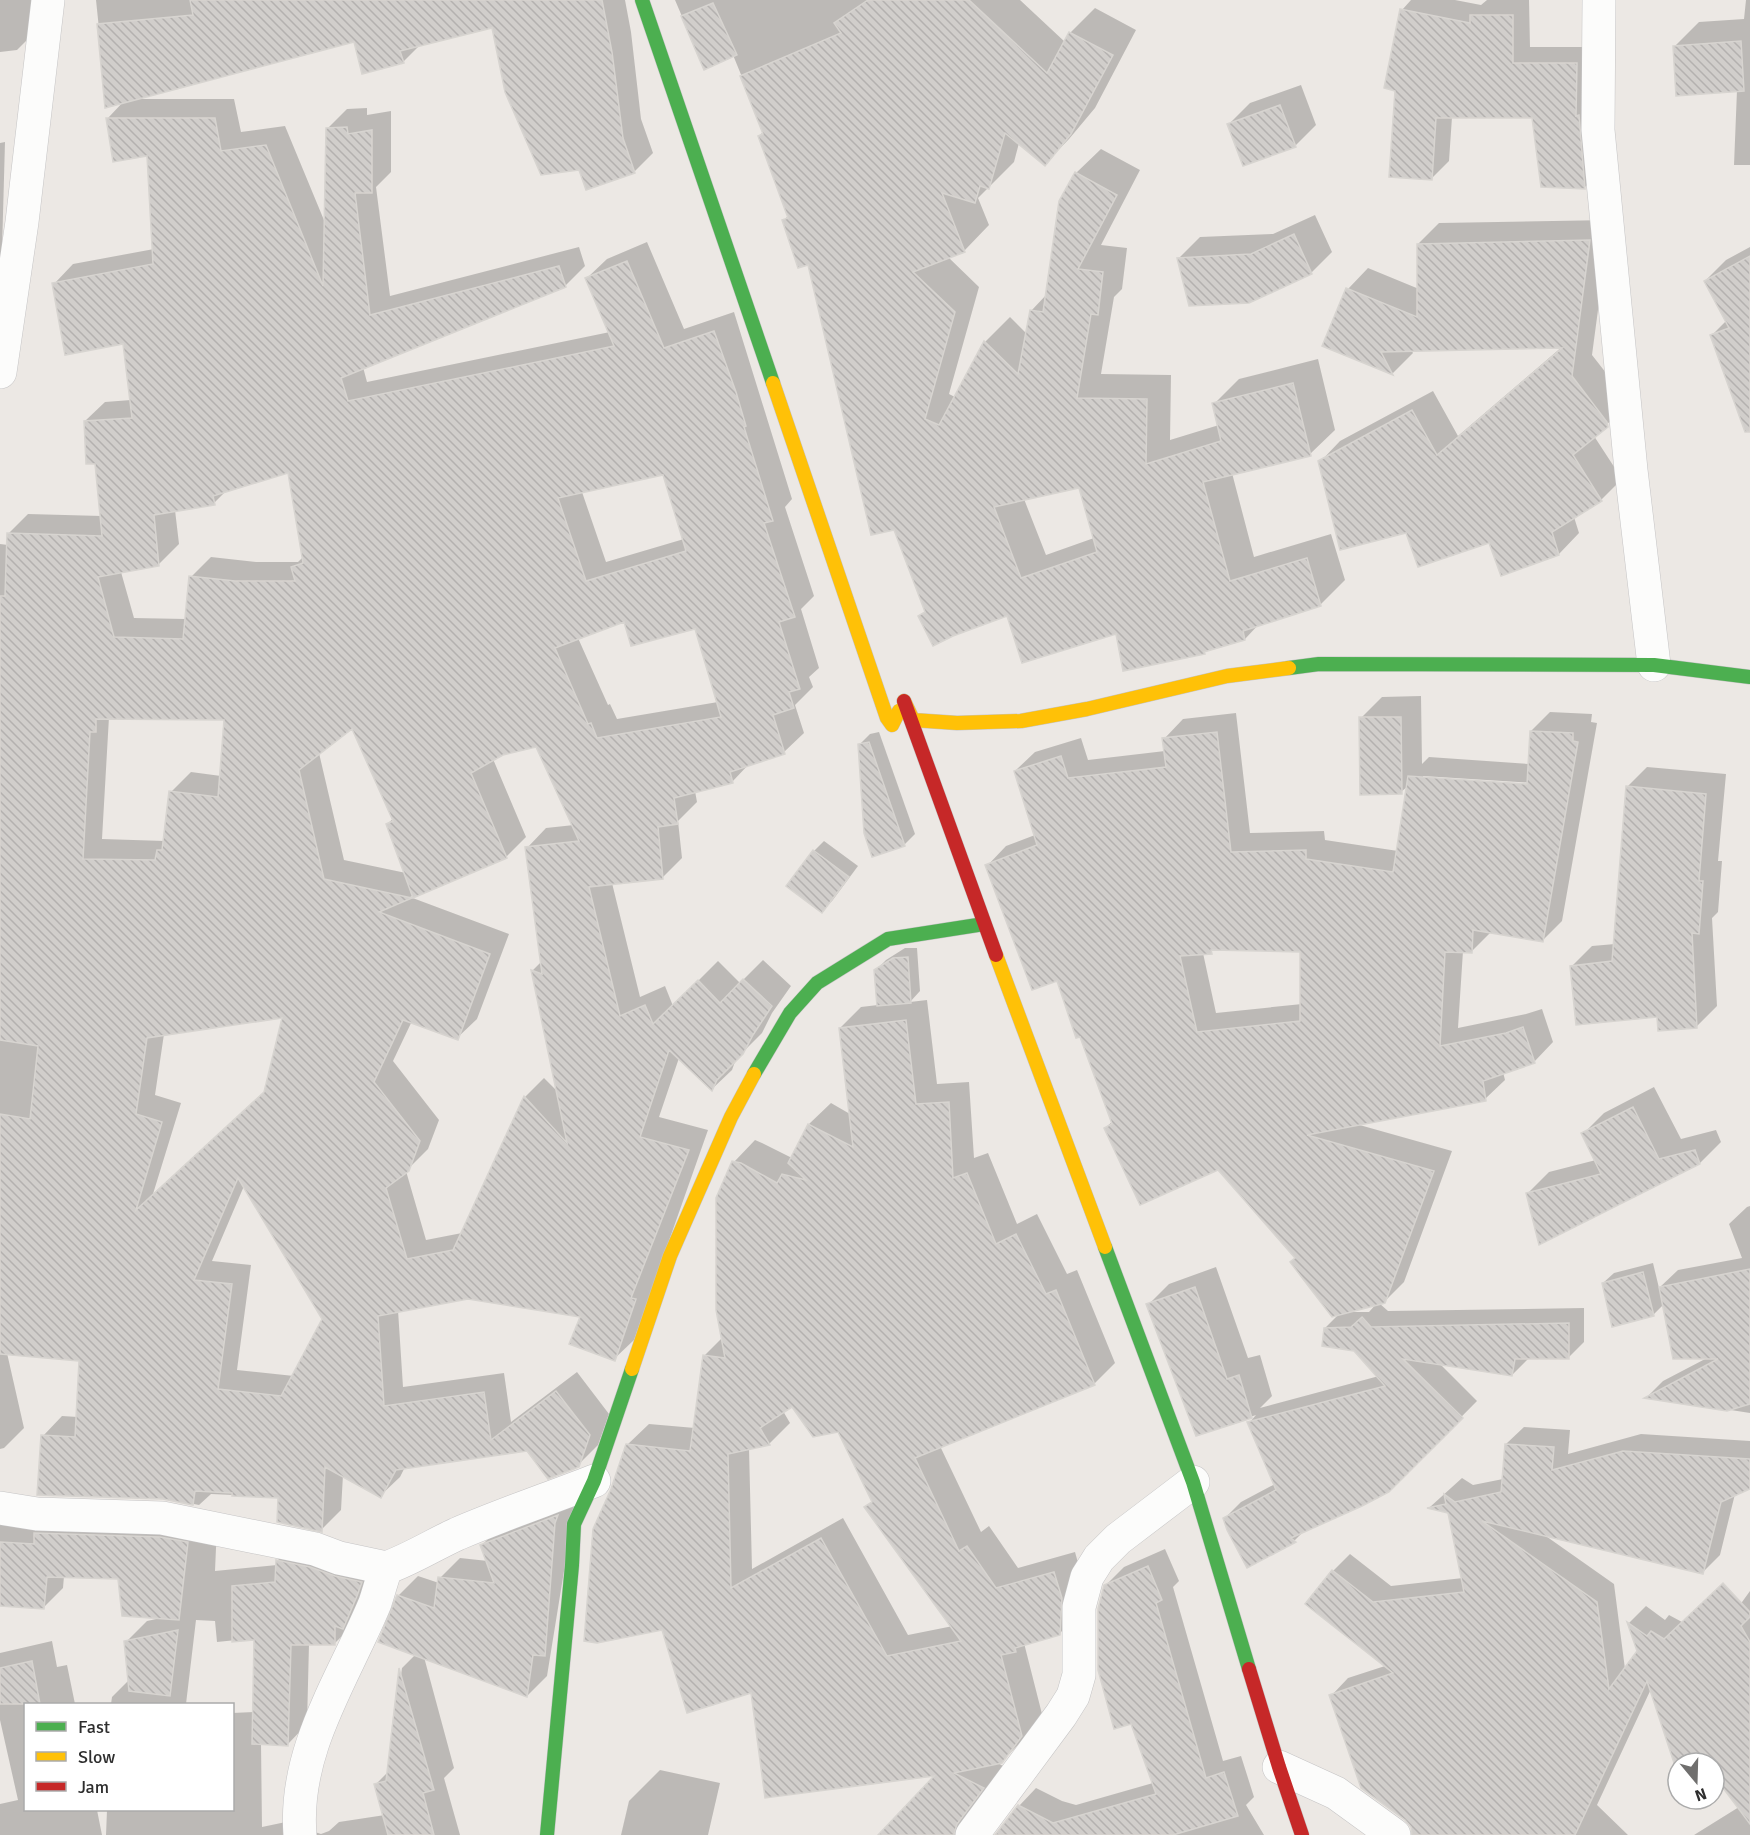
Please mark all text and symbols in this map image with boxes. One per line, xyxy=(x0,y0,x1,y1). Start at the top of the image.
legend xyxy=(24,1703,234,1811)
text: Fast xyxy=(78,1716,110,1738)
text: Slow xyxy=(78,1746,115,1768)
north arrow xyxy=(1666,1751,1726,1811)
text: Jam xyxy=(78,1776,109,1798)
text: N xyxy=(1692,1783,1709,1806)

